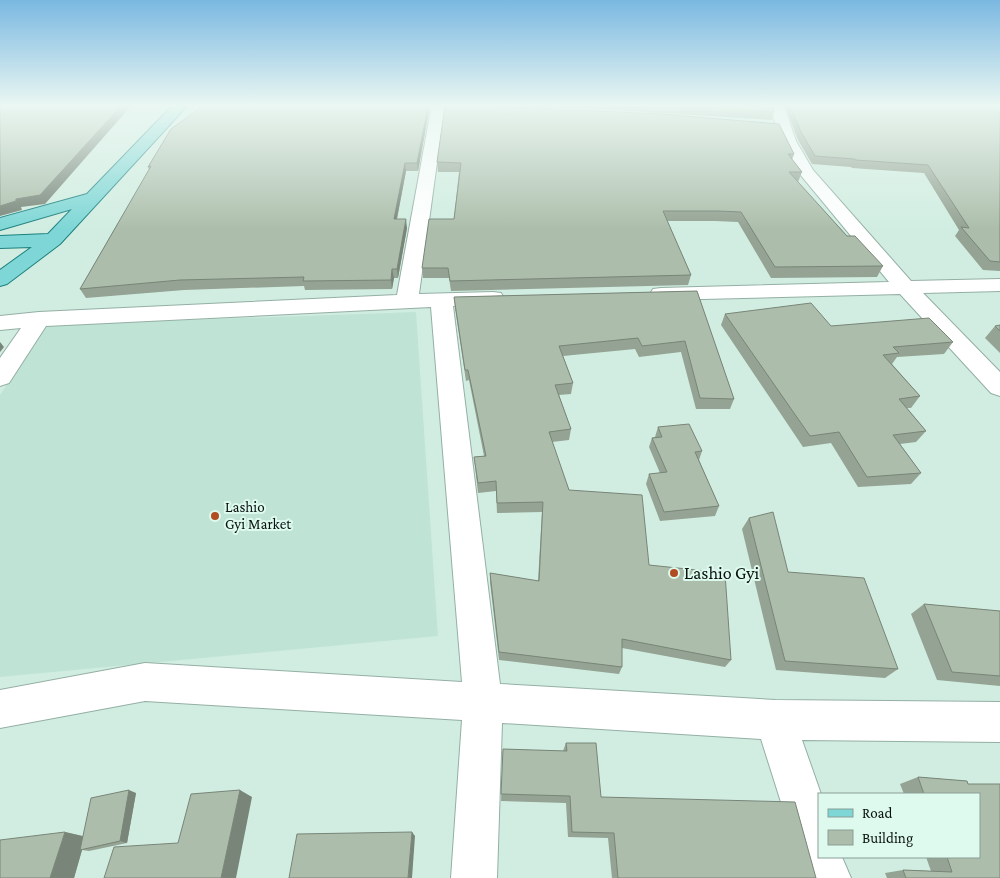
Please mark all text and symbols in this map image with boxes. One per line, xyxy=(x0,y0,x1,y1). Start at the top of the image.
place label: Lashio Gyi Market xyxy=(225,499,292,533)
marker: Lashio Gyi Market xyxy=(209,510,221,522)
place label: Lashio Gyi xyxy=(684,563,760,583)
marker: Lashio Gyi xyxy=(668,567,680,579)
legend xyxy=(818,793,980,858)
text: Road xyxy=(862,805,893,821)
text: Building xyxy=(862,830,913,847)

